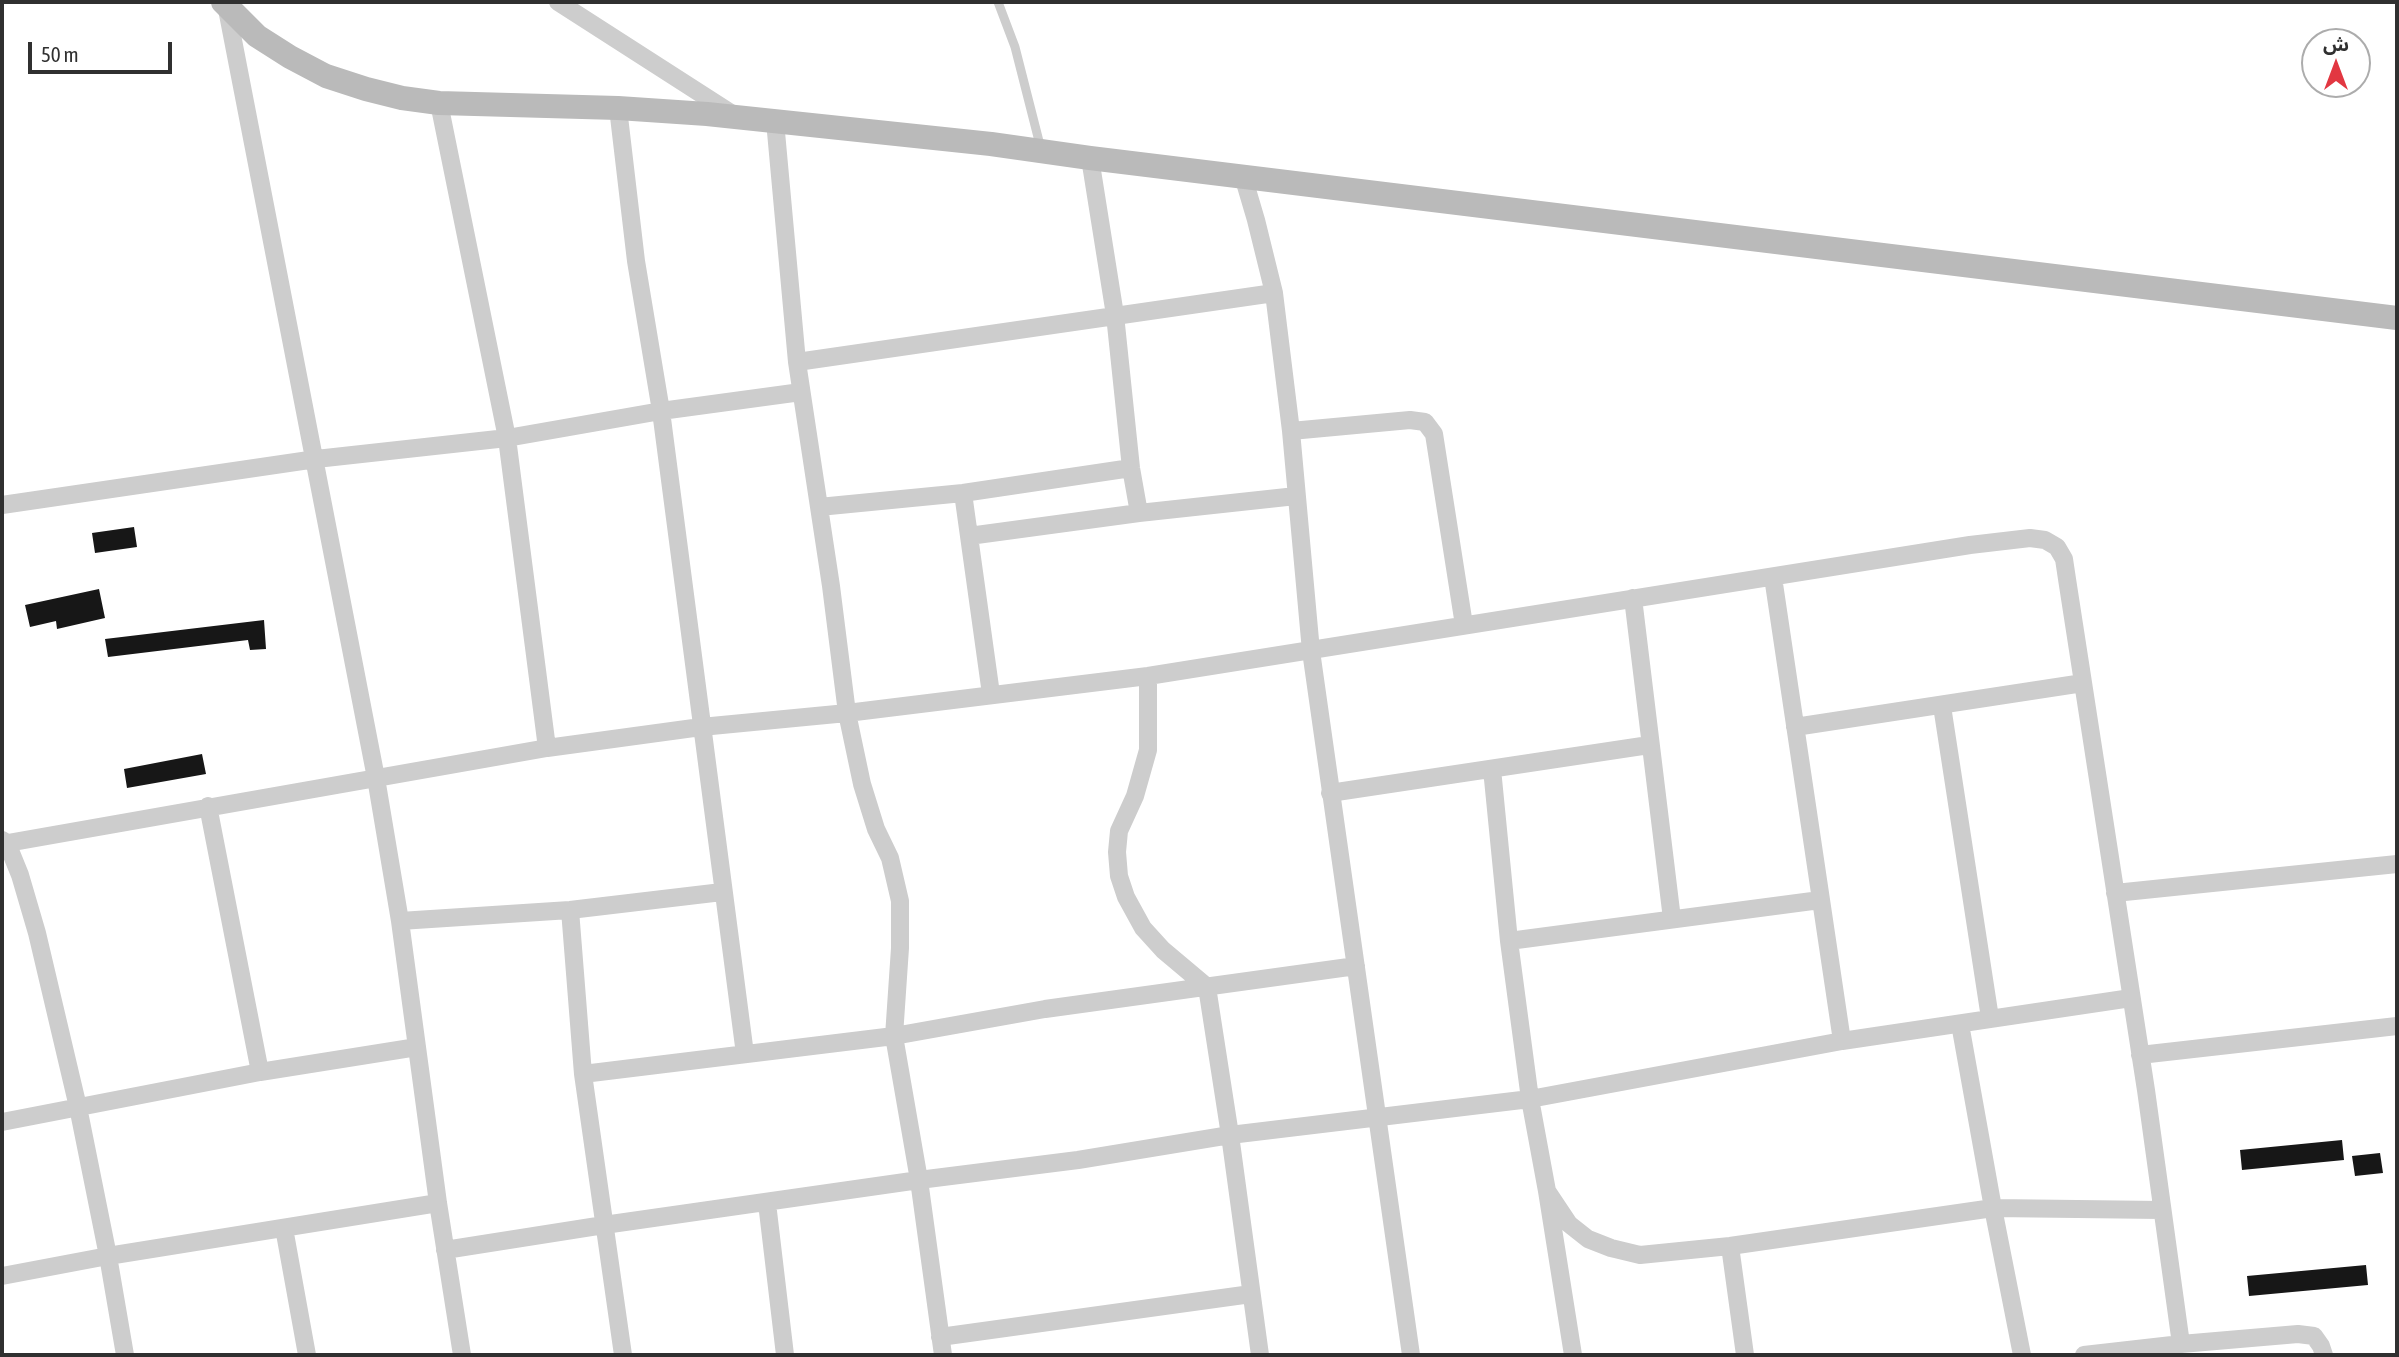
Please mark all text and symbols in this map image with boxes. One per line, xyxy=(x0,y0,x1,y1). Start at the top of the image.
scale bar xyxy=(32,28,175,72)
north arrow xyxy=(2301,28,2371,98)
text: ش xyxy=(2323,33,2349,55)
text: 50 m xyxy=(41,42,79,66)

